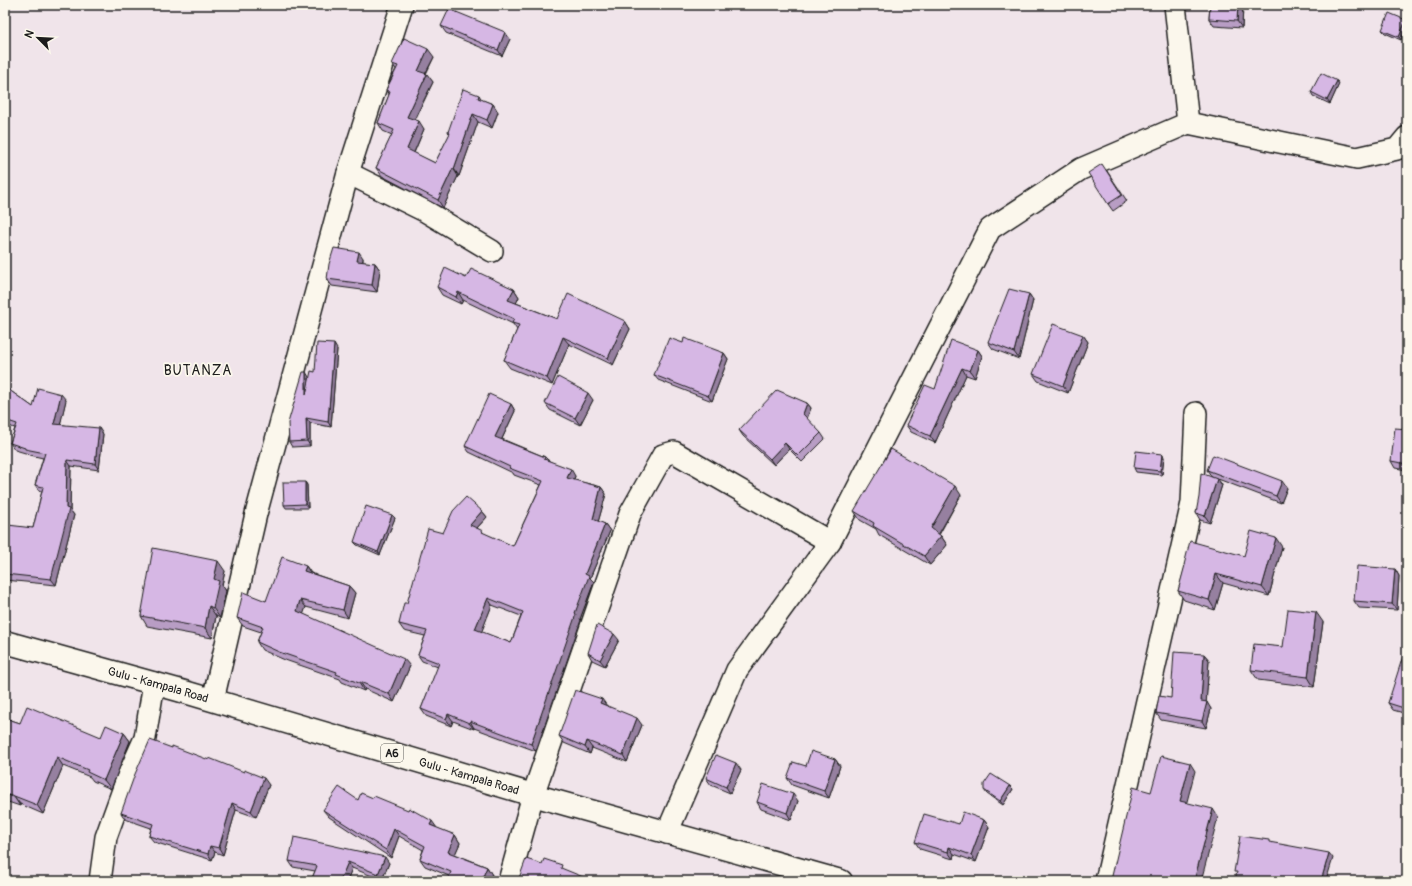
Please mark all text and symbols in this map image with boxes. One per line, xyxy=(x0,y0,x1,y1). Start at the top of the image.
north arrow xyxy=(18,18,58,58)
text: N xyxy=(22,28,37,40)
district label: BUTANZA xyxy=(164,362,232,379)
street label: Gulu - Kampala Road xyxy=(106,663,210,706)
road number: A6 xyxy=(381,744,403,762)
street label: Gulu - Kampala Road xyxy=(417,754,521,798)

